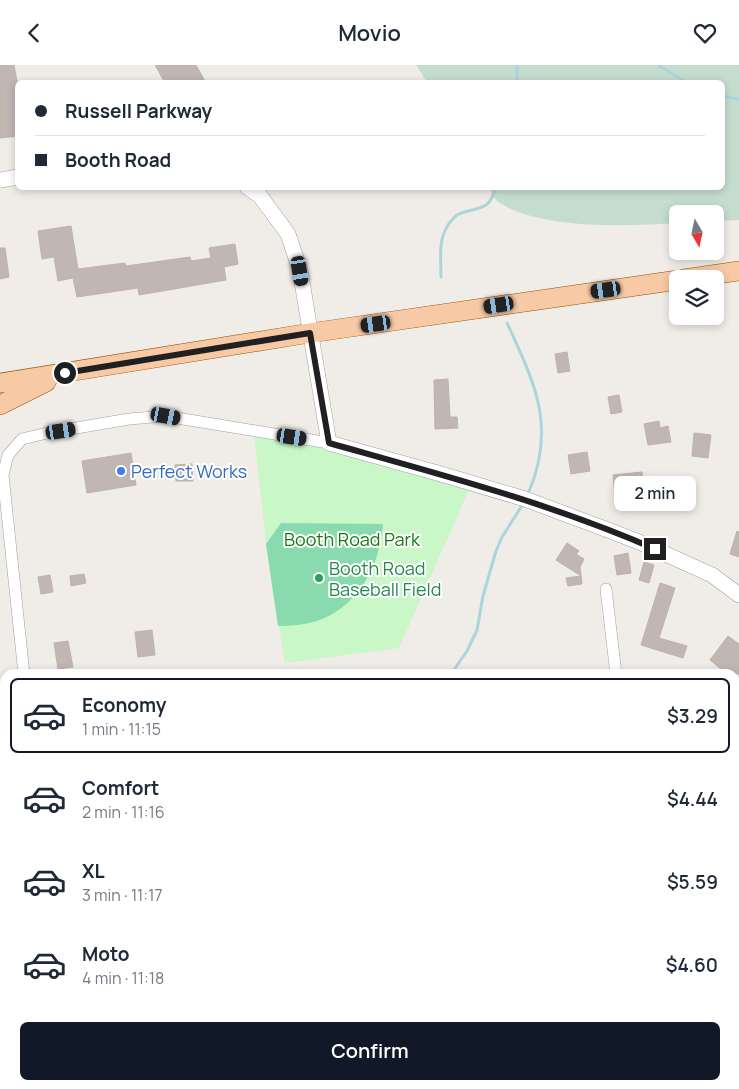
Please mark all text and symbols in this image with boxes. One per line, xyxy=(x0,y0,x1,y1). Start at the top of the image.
text: Movio xyxy=(338,18,401,48)
icon: back xyxy=(20,19,48,47)
icon: heart xyxy=(691,19,719,47)
text: Russell Parkway xyxy=(65,98,212,124)
text: Booth Road xyxy=(65,147,171,173)
north arrow xyxy=(669,205,724,260)
map controls xyxy=(669,205,724,325)
car xyxy=(290,255,309,287)
button: layers xyxy=(669,270,724,325)
car xyxy=(590,280,621,300)
car xyxy=(483,295,514,315)
car xyxy=(360,314,391,334)
route start xyxy=(54,362,76,384)
car xyxy=(149,406,182,426)
car xyxy=(45,421,76,441)
car xyxy=(276,427,307,447)
place label: Perfect Works xyxy=(131,459,247,483)
marker: Perfect Works xyxy=(115,465,127,477)
callout: 2 min xyxy=(614,477,696,511)
text: 2 min xyxy=(635,482,675,504)
park label: Booth Road Park xyxy=(284,527,421,551)
route end xyxy=(644,538,666,560)
place label: Booth Road Baseball Field xyxy=(329,556,441,601)
marker: Booth Road Baseball Field xyxy=(313,572,325,584)
text: Economy xyxy=(82,692,166,718)
icon: car xyxy=(22,693,67,738)
text: $3.29 xyxy=(667,703,718,729)
text: 1 min · 11:15 xyxy=(82,718,161,740)
text: Comfort xyxy=(82,775,159,801)
icon: car xyxy=(22,776,67,821)
text: $4.44 xyxy=(667,786,718,812)
text: 2 min · 11:16 xyxy=(82,801,165,823)
text: XL xyxy=(82,858,105,884)
icon: car xyxy=(22,859,67,904)
text: $5.59 xyxy=(667,869,718,895)
text: 3 min · 11:17 xyxy=(82,884,162,906)
text: Moto xyxy=(82,941,129,967)
icon: car xyxy=(22,942,67,987)
text: $4.60 xyxy=(666,952,718,978)
text: 4 min · 11:18 xyxy=(82,967,164,989)
button: Confirm xyxy=(20,1022,720,1080)

